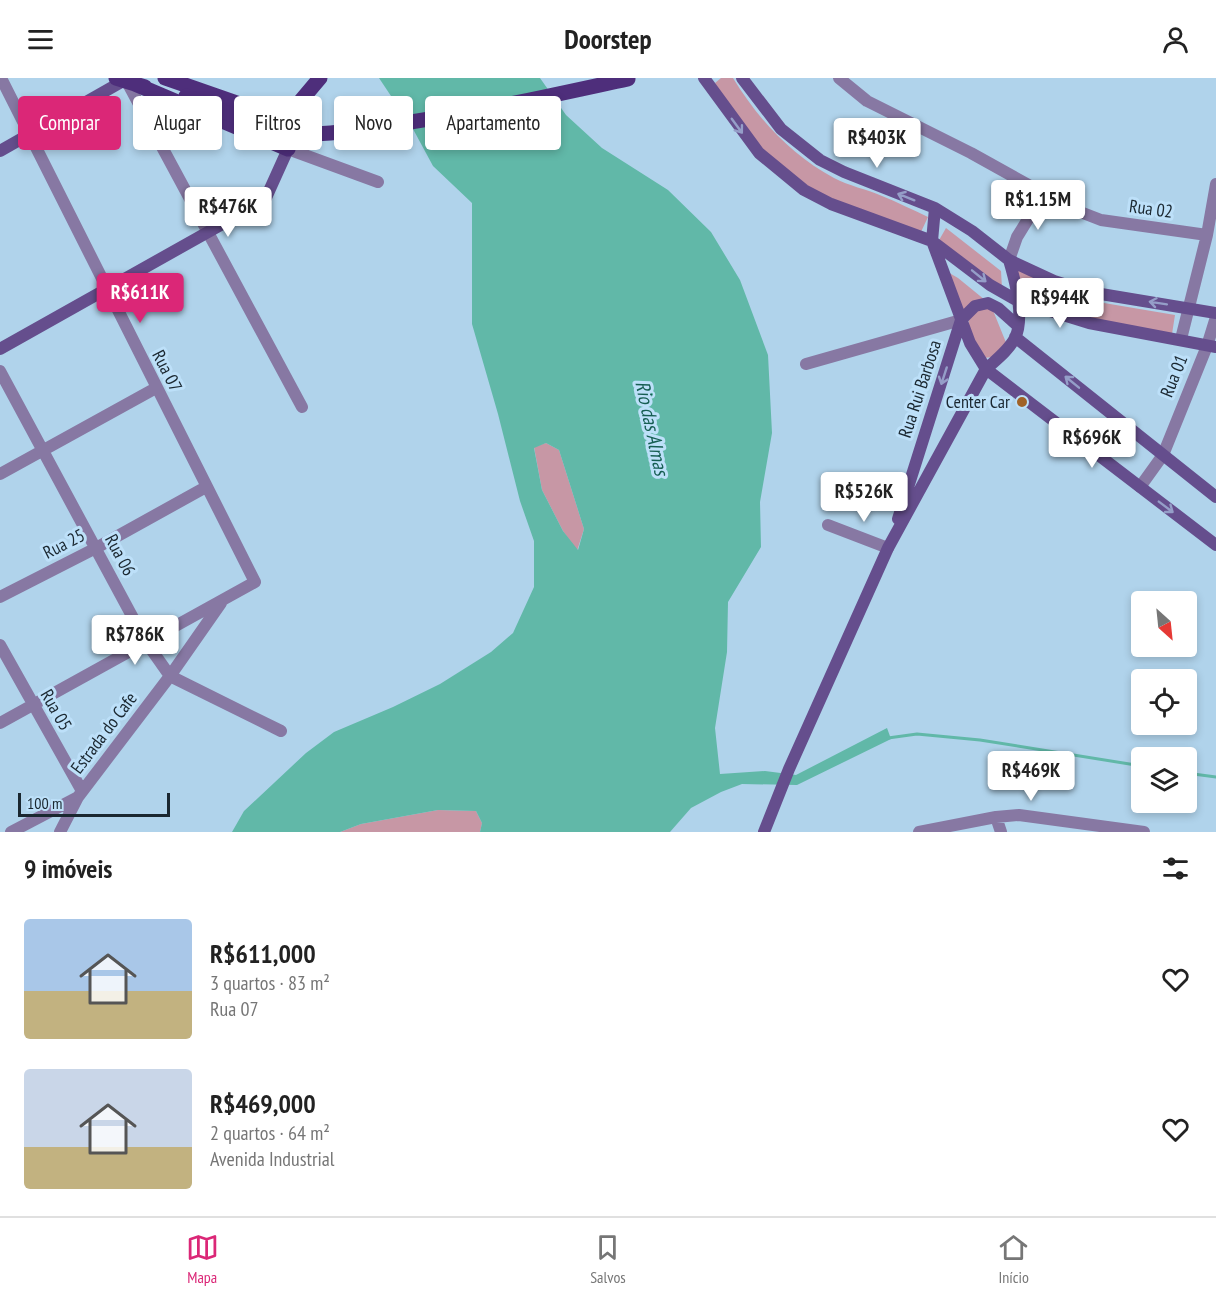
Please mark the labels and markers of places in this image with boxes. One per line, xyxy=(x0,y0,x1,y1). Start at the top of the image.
pin: R$403K xyxy=(828,118,926,169)
pin: R$1.15M xyxy=(983,180,1093,231)
pin: R$476K xyxy=(179,187,277,238)
pin: R$611K xyxy=(91,273,189,324)
pin: R$944K xyxy=(1011,278,1109,329)
place label: Center Car xyxy=(946,390,1010,413)
marker: Center Car xyxy=(1015,395,1029,409)
pin: R$696K xyxy=(1043,418,1141,469)
pin: R$526K xyxy=(815,472,913,523)
pin: R$786K xyxy=(86,615,184,666)
pin: R$469K xyxy=(982,751,1080,802)

